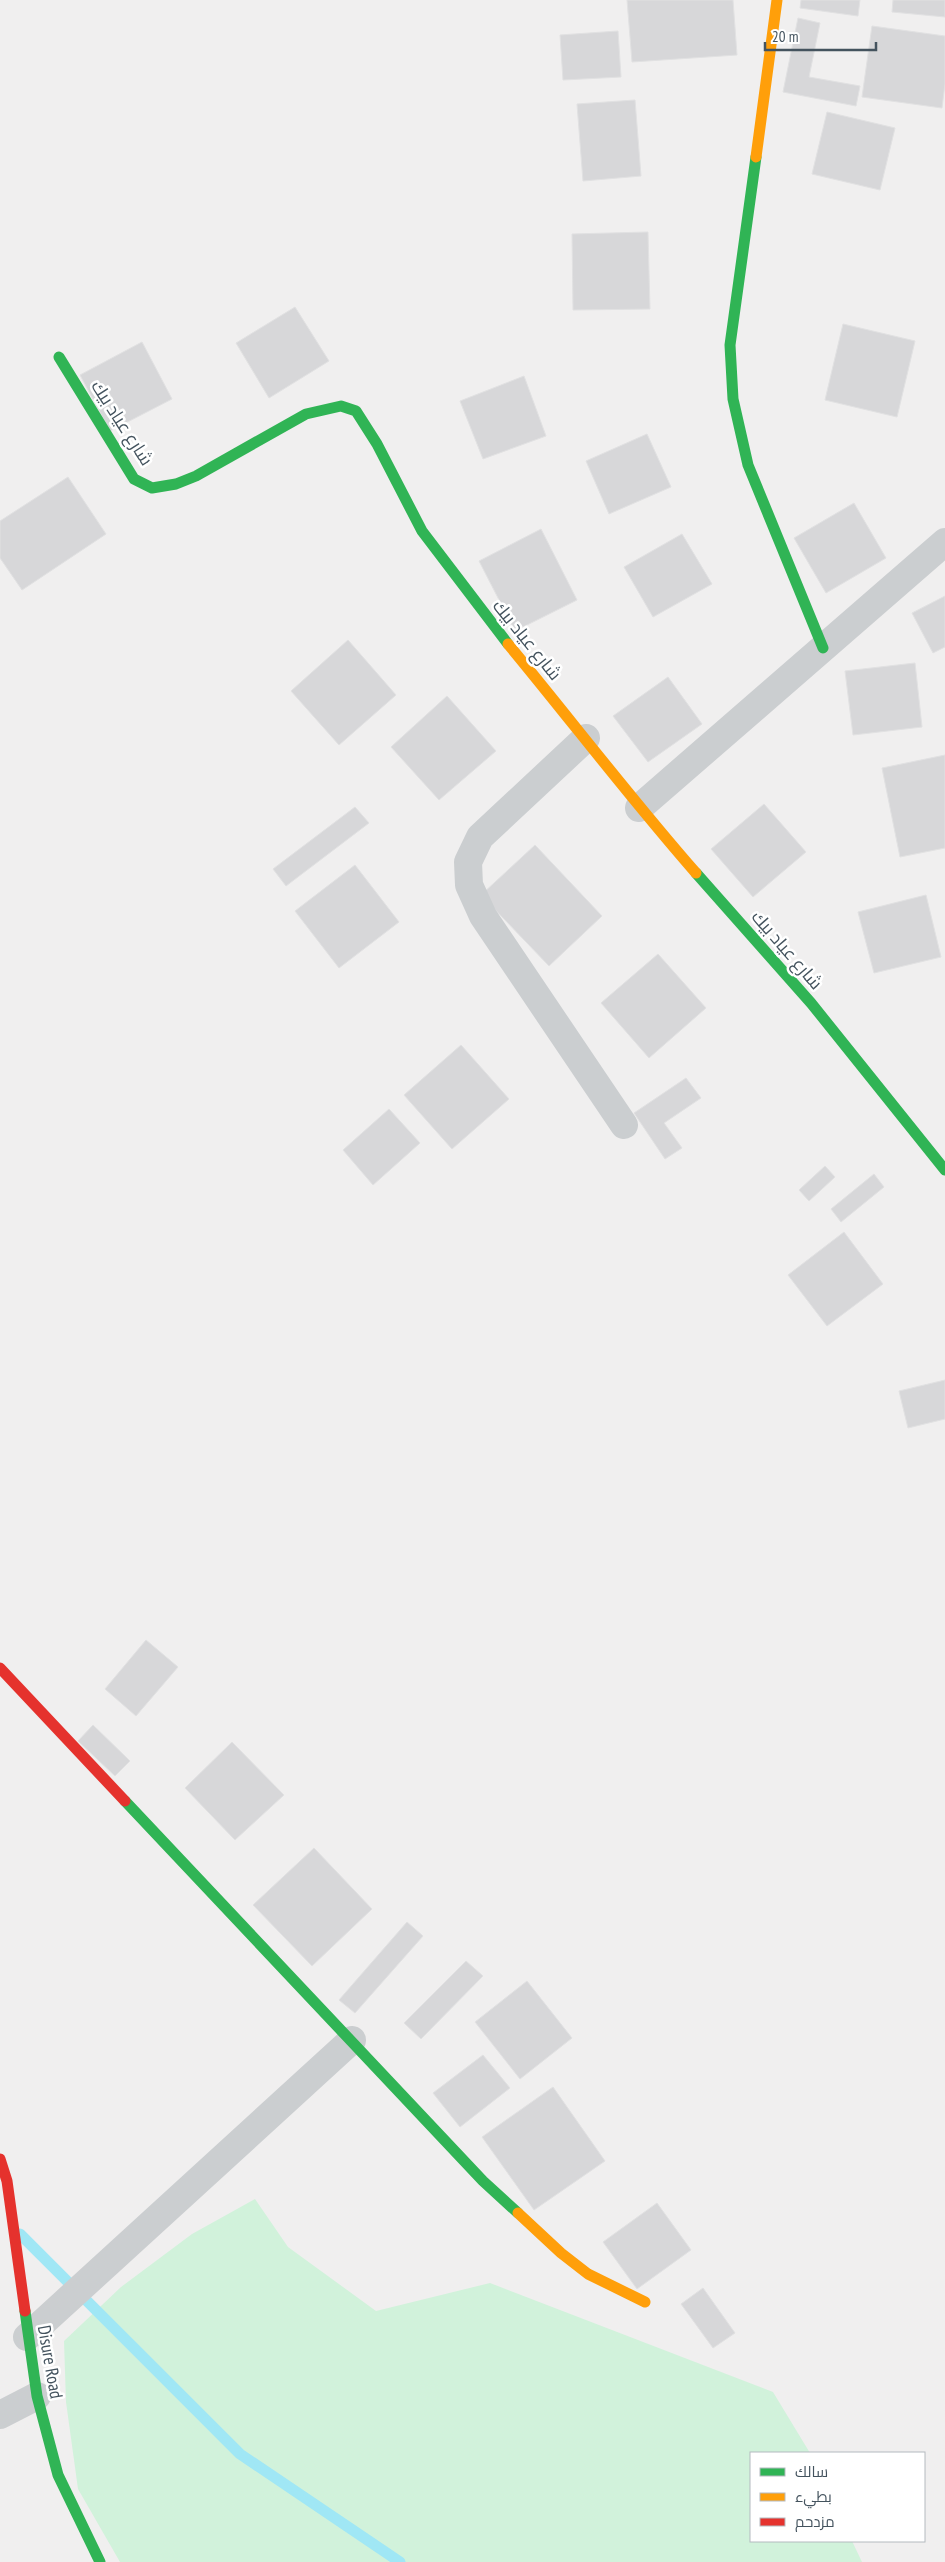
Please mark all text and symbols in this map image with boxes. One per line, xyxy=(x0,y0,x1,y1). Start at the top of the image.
scale bar xyxy=(765,20,876,52)
text: 20 m xyxy=(772,27,798,46)
street label: شارع عياد بيك xyxy=(85,376,159,470)
street label: شارع عياد بيك xyxy=(487,595,567,685)
street label: شارع عياد بيك xyxy=(746,905,828,995)
street label: Disure Road xyxy=(33,2323,68,2400)
legend xyxy=(750,2452,925,2542)
text: سالك xyxy=(795,2462,828,2481)
text: بطيء xyxy=(795,2487,832,2509)
text: مزدحم xyxy=(795,2512,835,2532)

